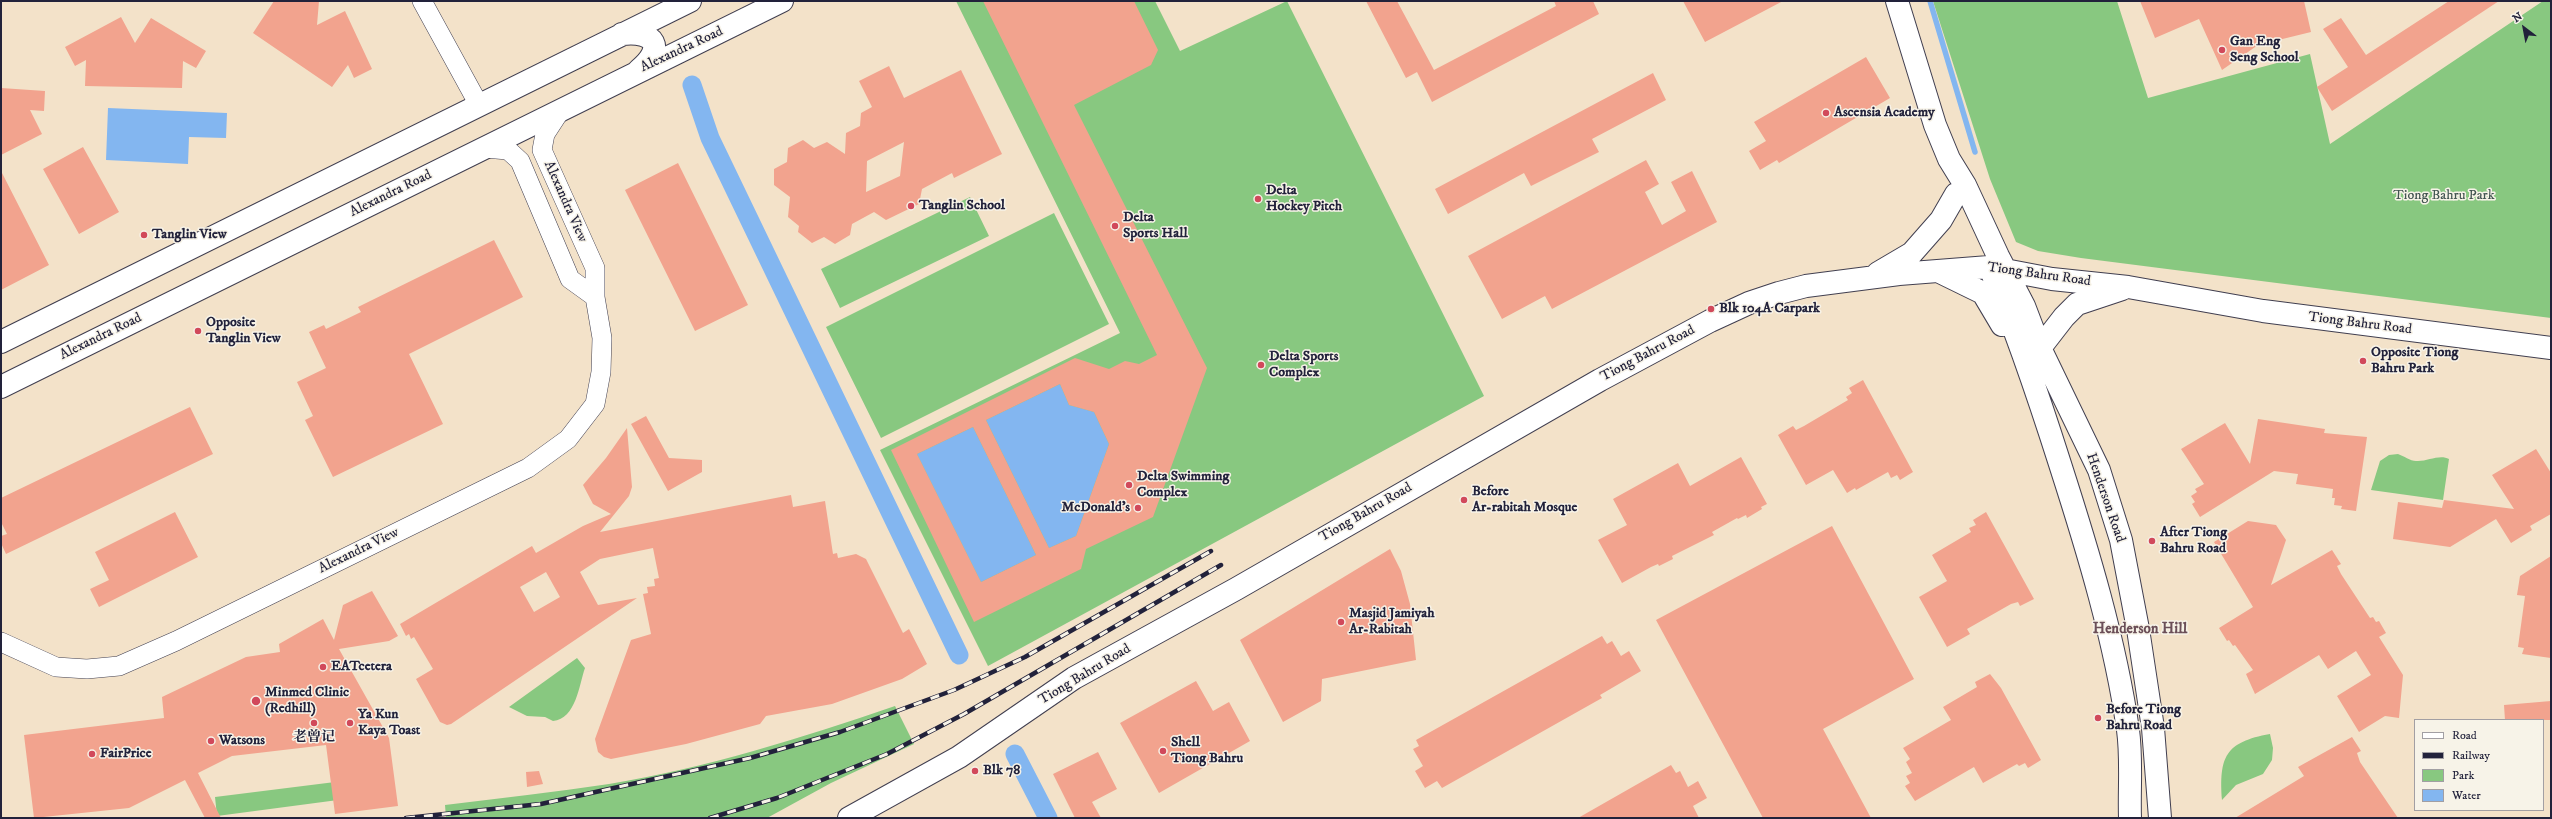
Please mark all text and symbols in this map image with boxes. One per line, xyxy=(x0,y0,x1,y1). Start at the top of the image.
north arrow xyxy=(2504,8,2544,48)
text: N xyxy=(2510,9,2525,26)
street label: Alexandra Road xyxy=(638,24,726,76)
place label: Gan Eng Seng School xyxy=(2230,34,2299,66)
marker: Gan Eng Seng School xyxy=(2217,45,2227,55)
place label: Ascensia Academy xyxy=(1834,105,1935,121)
marker: Ascensia Academy xyxy=(1821,108,1831,118)
street label: Alexandra View xyxy=(540,159,590,245)
street label: Alexandra Road xyxy=(347,167,435,221)
place label: Delta Hockey Pitch xyxy=(1266,183,1342,216)
park label: Tiong Bahru Park xyxy=(2393,188,2495,204)
marker: Delta Hockey Pitch xyxy=(1253,194,1263,204)
place label: Tanglin School xyxy=(919,198,1005,214)
marker: Tanglin School xyxy=(906,201,916,211)
place label: Delta Sports Hall xyxy=(1123,210,1188,242)
marker: Delta Sports Hall xyxy=(1110,221,1120,231)
place label: Tanglin View xyxy=(152,227,227,243)
marker: Tanglin View xyxy=(139,230,149,240)
street label: Tiong Bahru Road xyxy=(1986,259,2092,291)
place label: Blk 104A Carpark xyxy=(1719,301,1820,317)
marker: Blk 104A Carpark xyxy=(1706,304,1716,314)
street label: Tiong Bahru Road xyxy=(2307,309,2413,339)
street label: Alexandra Road xyxy=(57,310,145,364)
place label: Opposite Tanglin View xyxy=(206,315,281,348)
street label: Tiong Bahru Road xyxy=(1598,322,1698,386)
marker: Opposite Tanglin View xyxy=(193,326,203,336)
place label: Opposite Tiong Bahru Park xyxy=(2371,345,2458,378)
place label: Delta Sports Complex xyxy=(1269,349,1338,382)
marker: Opposite Tiong Bahru Park xyxy=(2358,356,2368,366)
marker: Delta Sports Complex xyxy=(1256,360,1266,370)
street label: Henderson Road xyxy=(2082,451,2128,545)
place label: Delta Swimming Complex xyxy=(1137,469,1229,502)
marker: Delta Swimming Complex xyxy=(1124,480,1134,490)
street label: Tiong Bahru Road xyxy=(1317,480,1415,546)
place label: Before Ar-rabitah Mosque xyxy=(1472,484,1577,516)
marker: Before Ar-rabitah Mosque xyxy=(1459,495,1469,505)
place label: McDonald's xyxy=(1062,500,1130,516)
marker: McDonald's xyxy=(1133,503,1143,513)
street label: Alexandra View xyxy=(316,524,402,578)
place label: After Tiong Bahru Road xyxy=(2160,525,2227,558)
marker: After Tiong Bahru Road xyxy=(2147,536,2157,546)
place label: Masjid Jamiyah Ar-Rabitah xyxy=(1349,606,1435,638)
marker: Masjid Jamiyah Ar-Rabitah xyxy=(1336,617,1346,627)
district label: Henderson Hill xyxy=(2093,621,2187,639)
street label: Tiong Bahru Road xyxy=(1036,641,1134,709)
place label: EATcetera xyxy=(331,659,392,675)
marker: EATcetera xyxy=(318,662,328,672)
place label: Minmed Clinic (Redhill) xyxy=(265,685,349,718)
marker: Minmed Clinic (Redhill) xyxy=(250,695,262,707)
place label: Before Tiong Bahru Road xyxy=(2106,702,2181,734)
place label: Ya Kun Kaya Toast xyxy=(358,707,420,740)
marker: Before Tiong Bahru Road xyxy=(2093,713,2103,723)
marker: 老曾记 xyxy=(309,718,319,728)
marker: Ya Kun Kaya Toast xyxy=(345,718,355,728)
legend xyxy=(2414,719,2544,811)
text: Road xyxy=(2452,728,2477,743)
place label: 老曾记 xyxy=(293,730,335,746)
place label: Watsons xyxy=(219,733,265,749)
place label: Shell Tiong Bahru xyxy=(1171,735,1243,768)
marker: Watsons xyxy=(206,736,216,746)
place label: FairPrice xyxy=(100,746,151,762)
marker: Shell Tiong Bahru xyxy=(1158,746,1168,756)
text: Railway xyxy=(2452,748,2490,763)
marker: FairPrice xyxy=(87,749,97,759)
place label: Blk 78 xyxy=(983,763,1020,779)
marker: Blk 78 xyxy=(970,766,980,776)
text: Park xyxy=(2452,768,2474,783)
text: Water xyxy=(2452,788,2481,803)

